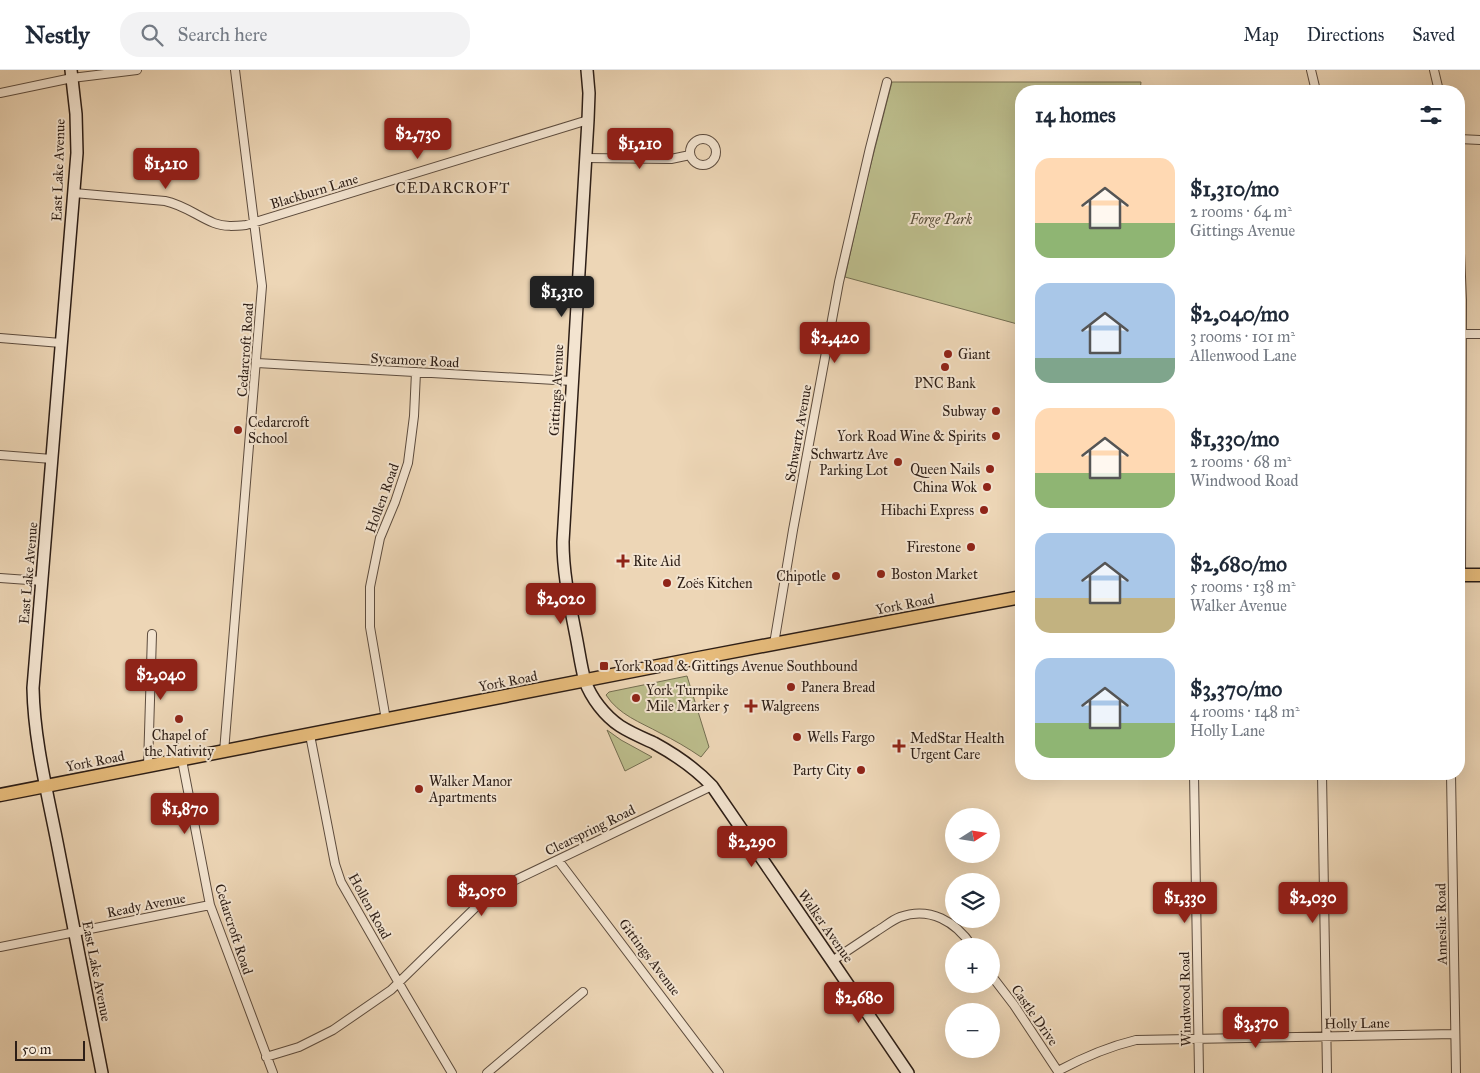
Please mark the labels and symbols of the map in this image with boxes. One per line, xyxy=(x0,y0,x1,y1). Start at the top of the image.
street label: East Lake Avenue xyxy=(48,118,69,222)
pin: $2,730 xyxy=(377,118,459,160)
pin: $1,210 xyxy=(599,128,681,170)
pin: $1,210 xyxy=(125,148,207,190)
street label: Blackburn Lane xyxy=(268,170,360,213)
district label: CEDARCROFT xyxy=(396,179,510,197)
park label: Forge Park xyxy=(909,211,973,228)
pin: $1,310 xyxy=(521,276,603,318)
street label: Cedarcroft Road xyxy=(234,302,257,398)
pin: $2,420 xyxy=(794,322,876,364)
street label: Gittings Avenue xyxy=(546,343,567,436)
place label: Giant xyxy=(958,346,991,363)
marker: Giant xyxy=(942,348,954,360)
street label: Sycamore Road xyxy=(370,350,460,371)
marker: PNC Bank xyxy=(939,361,951,373)
place label: PNC Bank xyxy=(914,375,976,392)
street label: Schwartz Avenue xyxy=(782,383,815,483)
place label: Subway xyxy=(942,403,986,420)
marker: Subway xyxy=(990,405,1002,417)
place label: Cedarcroft School xyxy=(248,414,309,447)
marker: Cedarcroft School xyxy=(232,424,244,436)
place label: York Road Wine & Spirits xyxy=(837,428,986,445)
marker: York Road Wine & Spirits xyxy=(990,430,1002,442)
place label: Schwartz Ave Parking Lot xyxy=(810,446,888,479)
marker: Schwartz Ave Parking Lot xyxy=(892,456,904,468)
street label: Hollen Road xyxy=(362,461,403,535)
place label: Queen Nails xyxy=(910,461,980,478)
marker: Queen Nails xyxy=(984,463,996,475)
place label: China Wok xyxy=(913,479,977,496)
marker: China Wok xyxy=(981,481,993,493)
place label: Hibachi Express xyxy=(880,502,974,519)
marker: Hibachi Express xyxy=(978,504,990,516)
street label: East Lake Avenue xyxy=(16,521,41,625)
place label: Firestone xyxy=(906,539,961,556)
marker: Firestone xyxy=(965,541,977,553)
place label: Rite Aid xyxy=(633,553,681,570)
marker: Rite Aid xyxy=(617,555,629,567)
place label: Boston Market xyxy=(891,566,978,583)
place label: Chipotle xyxy=(776,568,826,585)
marker: Boston Market xyxy=(875,568,887,580)
marker: Chipotle xyxy=(830,570,842,582)
place label: Zoës Kitchen xyxy=(677,575,753,592)
marker: Zoës Kitchen xyxy=(661,577,673,589)
pin: $2,020 xyxy=(520,582,602,625)
street label: York Road xyxy=(874,590,936,619)
pin: $2,040 xyxy=(120,658,202,701)
place label: York Road & Gittings Avenue Southbound xyxy=(614,658,858,675)
marker: York Road & Gittings Avenue Southbound xyxy=(598,660,610,672)
street label: York Road xyxy=(477,667,539,696)
place label: Panera Bread xyxy=(801,679,875,696)
marker: Panera Bread xyxy=(785,681,797,693)
place label: York Turnpike Mile Marker 5 xyxy=(646,682,730,715)
marker: York Turnpike Mile Marker 5 xyxy=(630,692,642,704)
place label: Walgreens xyxy=(761,698,819,715)
marker: Walgreens xyxy=(745,700,757,712)
marker: Chapel of the Nativity xyxy=(173,713,185,725)
place label: Chapel of the Nativity xyxy=(144,727,214,760)
place label: Wells Fargo xyxy=(807,729,875,746)
place label: MedStar Health Urgent Care xyxy=(910,730,1005,763)
marker: Wells Fargo xyxy=(791,731,803,743)
marker: MedStar Health Urgent Care xyxy=(892,739,906,753)
street label: York Road xyxy=(64,747,126,776)
place label: Party City xyxy=(793,762,851,779)
marker: Party City xyxy=(855,764,867,776)
place label: Walker Manor Apartments xyxy=(428,773,513,806)
marker: Walker Manor Apartments xyxy=(413,783,425,795)
pin: $1,870 xyxy=(144,792,226,835)
street label: Clearspring Road xyxy=(542,801,638,860)
north arrow xyxy=(945,808,1000,862)
pin: $2,290 xyxy=(711,826,793,868)
street label: Hollen Road xyxy=(344,870,395,942)
pin: $2,050 xyxy=(441,874,523,917)
street label: Cedarcroft Road xyxy=(211,882,256,977)
pin: $1,330 xyxy=(1144,882,1226,924)
pin: $2,030 xyxy=(1272,882,1354,924)
street label: Anneslie Road xyxy=(1432,883,1451,966)
street label: Walker Avenue xyxy=(794,887,857,966)
street label: Ready Avenue xyxy=(105,889,187,921)
street label: Gittings Avenue xyxy=(615,915,684,999)
street label: East Lake Avenue xyxy=(78,919,115,1023)
street label: Windwood Road xyxy=(1176,951,1195,1047)
pin: $2,680 xyxy=(818,982,900,1024)
street label: Castle Drive xyxy=(1007,982,1062,1049)
pin: $3,370 xyxy=(1215,1006,1297,1049)
street label: Holly Lane xyxy=(1324,1014,1390,1033)
scale bar xyxy=(15,1038,85,1061)

